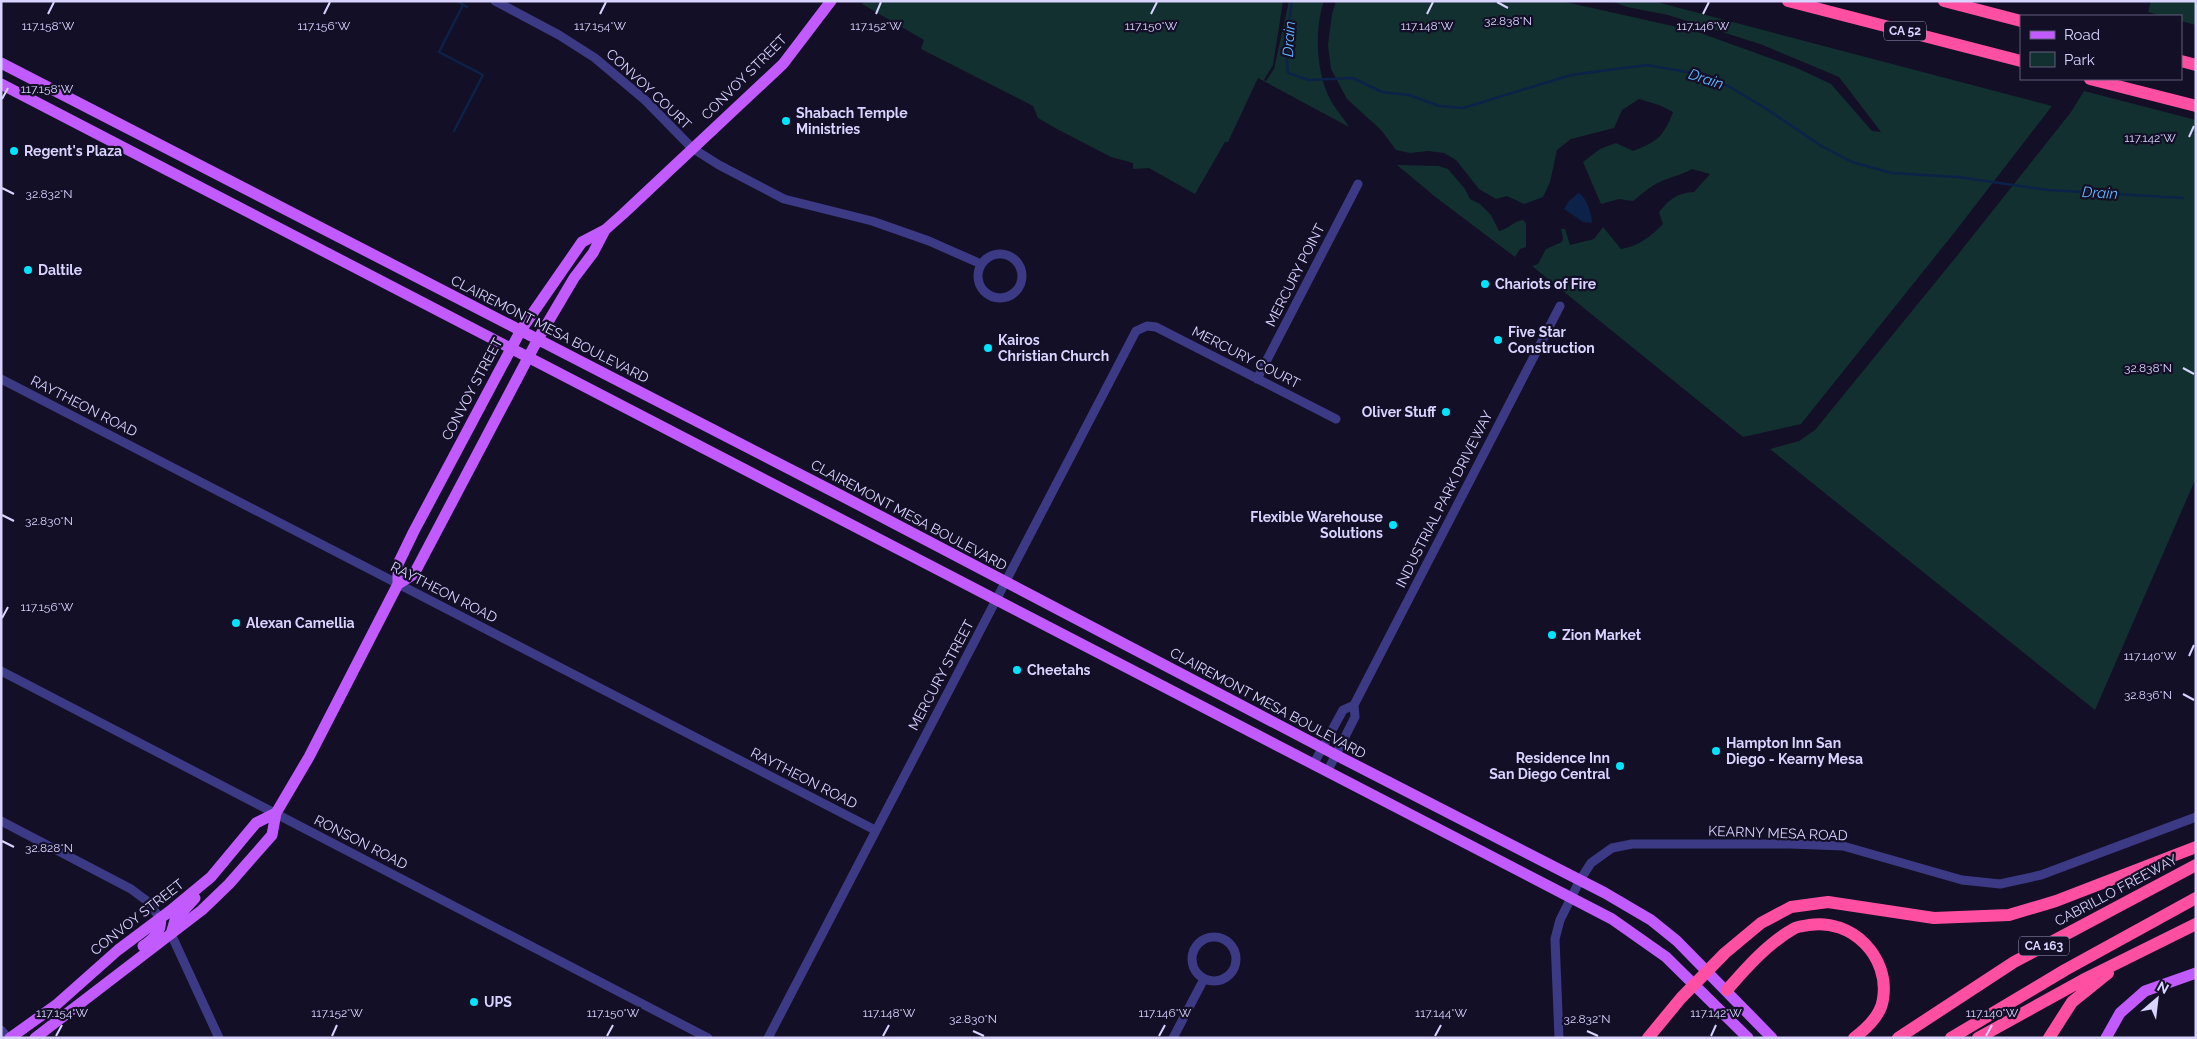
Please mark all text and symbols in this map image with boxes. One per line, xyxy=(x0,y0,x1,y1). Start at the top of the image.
text: 32.838°N xyxy=(1484,14,1532,28)
legend xyxy=(2020,15,2182,80)
text: 117.158°W xyxy=(22,19,75,33)
text: 117.156°W xyxy=(298,19,351,33)
text: 117.154°W xyxy=(574,19,626,33)
text: 117.152°W xyxy=(850,19,902,33)
text: 117.150°W xyxy=(1125,19,1178,33)
text: 117.148°W xyxy=(1401,19,1454,33)
text: 117.146°W xyxy=(1677,19,1730,33)
water label: Drain xyxy=(1279,21,1299,57)
road number: CA 52 xyxy=(1884,22,1926,40)
text: Road xyxy=(2064,26,2100,44)
street label: CONVOY STREET xyxy=(698,31,790,123)
street label: CONVOY COURT xyxy=(603,46,695,133)
text: Park xyxy=(2064,51,2095,69)
water label: Drain xyxy=(1686,65,1726,93)
text: 117.158°W xyxy=(21,82,74,96)
place label: Shabach Temple Ministries xyxy=(796,105,908,137)
marker: Shabach Temple Ministries xyxy=(780,115,792,127)
text: 117.142°W xyxy=(2124,131,2176,145)
place label: Regent's Plaza xyxy=(24,143,122,159)
marker: Regent's Plaza xyxy=(8,145,20,157)
water label: Drain xyxy=(2082,183,2118,203)
text: 32.832°N xyxy=(25,187,73,201)
street label: MERCURY POINT xyxy=(1262,221,1328,329)
place label: Daltile xyxy=(38,262,83,278)
marker: Daltile xyxy=(22,264,34,276)
street label: CLAIREMONT MESA BOULEVARD xyxy=(448,272,652,386)
place label: Chariots of Fire xyxy=(1495,276,1597,292)
marker: Chariots of Fire xyxy=(1479,278,1491,290)
street label: MERCURY COURT xyxy=(1189,323,1303,391)
place label: Five Star Construction xyxy=(1508,324,1595,356)
place label: Kairos Christian Church xyxy=(998,332,1109,364)
marker: Five Star Construction xyxy=(1492,334,1504,346)
street label: CONVOY STREET xyxy=(438,335,506,443)
marker: Kairos Christian Church xyxy=(982,342,994,354)
text: 32.838°N xyxy=(2124,361,2172,375)
street label: RAYTHEON ROAD xyxy=(28,372,140,440)
place label: Oliver Stuff xyxy=(1362,404,1437,420)
marker: Oliver Stuff xyxy=(1440,406,1452,418)
street label: INDUSTRIAL PARK DRIVEWAY xyxy=(1392,408,1496,590)
street label: CLAIREMONT MESA BOULEVARD xyxy=(808,456,1010,574)
place label: Flexible Warehouse Solutions xyxy=(1250,509,1384,541)
text: 32.830°N xyxy=(25,514,73,528)
marker: Flexible Warehouse Solutions xyxy=(1387,519,1399,531)
street label: RAYTHEON ROAD xyxy=(388,558,500,626)
text: 117.156°W xyxy=(21,600,74,614)
place label: Alexan Camellia xyxy=(246,615,355,631)
marker: Alexan Camellia xyxy=(230,617,242,629)
street label: MERCURY STREET xyxy=(905,617,977,733)
place label: Zion Market xyxy=(1562,627,1642,643)
marker: Zion Market xyxy=(1546,629,1558,641)
street label: CLAIREMONT MESA BOULEVARD xyxy=(1167,644,1369,762)
text: 117.140°W xyxy=(2124,649,2177,663)
place label: Cheetahs xyxy=(1027,662,1091,678)
marker: Cheetahs xyxy=(1011,664,1023,676)
text: 32.836°N xyxy=(2124,688,2172,702)
place label: Hampton Inn San Diego - Kearny Mesa xyxy=(1726,735,1863,767)
street label: RAYTHEON ROAD xyxy=(748,744,860,812)
marker: Hampton Inn San Diego - Kearny Mesa xyxy=(1710,745,1722,757)
place label: Residence Inn San Diego Central xyxy=(1489,750,1611,782)
marker: Residence Inn San Diego Central xyxy=(1614,760,1626,772)
street label: RONSON ROAD xyxy=(312,812,410,872)
street label: KEARNY MESA ROAD xyxy=(1708,823,1848,843)
text: 32.828°N xyxy=(25,841,73,855)
street label: CABRILLO FREEWAY xyxy=(2052,851,2180,929)
street label: CONVOY STREET xyxy=(87,875,187,958)
road number: CA 163 xyxy=(2019,936,2069,956)
north arrow xyxy=(2132,974,2182,1024)
text: N xyxy=(2155,978,2172,997)
place label: UPS xyxy=(484,994,512,1010)
marker: UPS xyxy=(468,996,480,1008)
text: 117.154°W xyxy=(36,1006,88,1020)
text: 117.152°W xyxy=(311,1006,363,1020)
text: 117.150°W xyxy=(587,1006,640,1020)
text: 117.148°W xyxy=(863,1006,916,1020)
text: 117.146°W xyxy=(1139,1006,1192,1020)
text: 117.144°W xyxy=(1415,1006,1467,1020)
text: 117.142°W xyxy=(1690,1006,1742,1020)
text: 117.140°W xyxy=(1966,1006,2019,1020)
text: 32.830°N xyxy=(949,1012,997,1026)
text: 32.832°N xyxy=(1563,1012,1611,1026)

